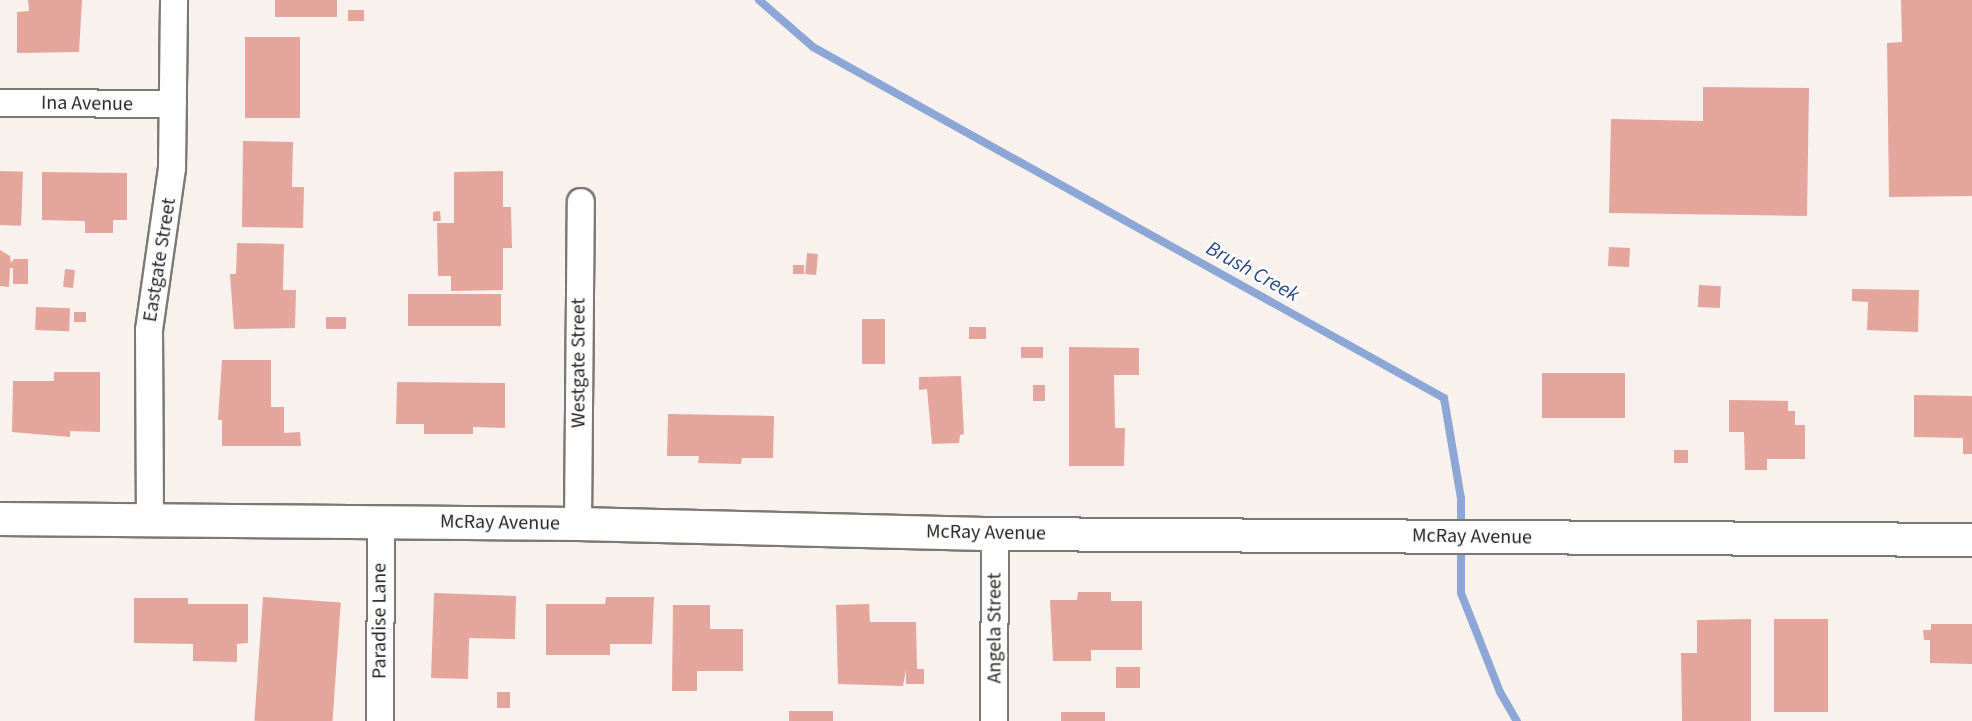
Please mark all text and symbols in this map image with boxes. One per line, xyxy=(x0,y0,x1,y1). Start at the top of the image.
street label: Ina Avenue xyxy=(41,91,133,117)
street label: Eastgate Street xyxy=(138,196,182,324)
water label: Brush Creek xyxy=(1202,235,1304,307)
street label: Westgate Street xyxy=(567,298,591,428)
street label: McRay Avenue xyxy=(440,510,560,536)
street label: McRay Avenue xyxy=(926,520,1046,546)
street label: McRay Avenue xyxy=(1412,524,1532,550)
street label: Paradise Lane xyxy=(368,563,392,679)
street label: Angela Street xyxy=(983,573,1007,683)

